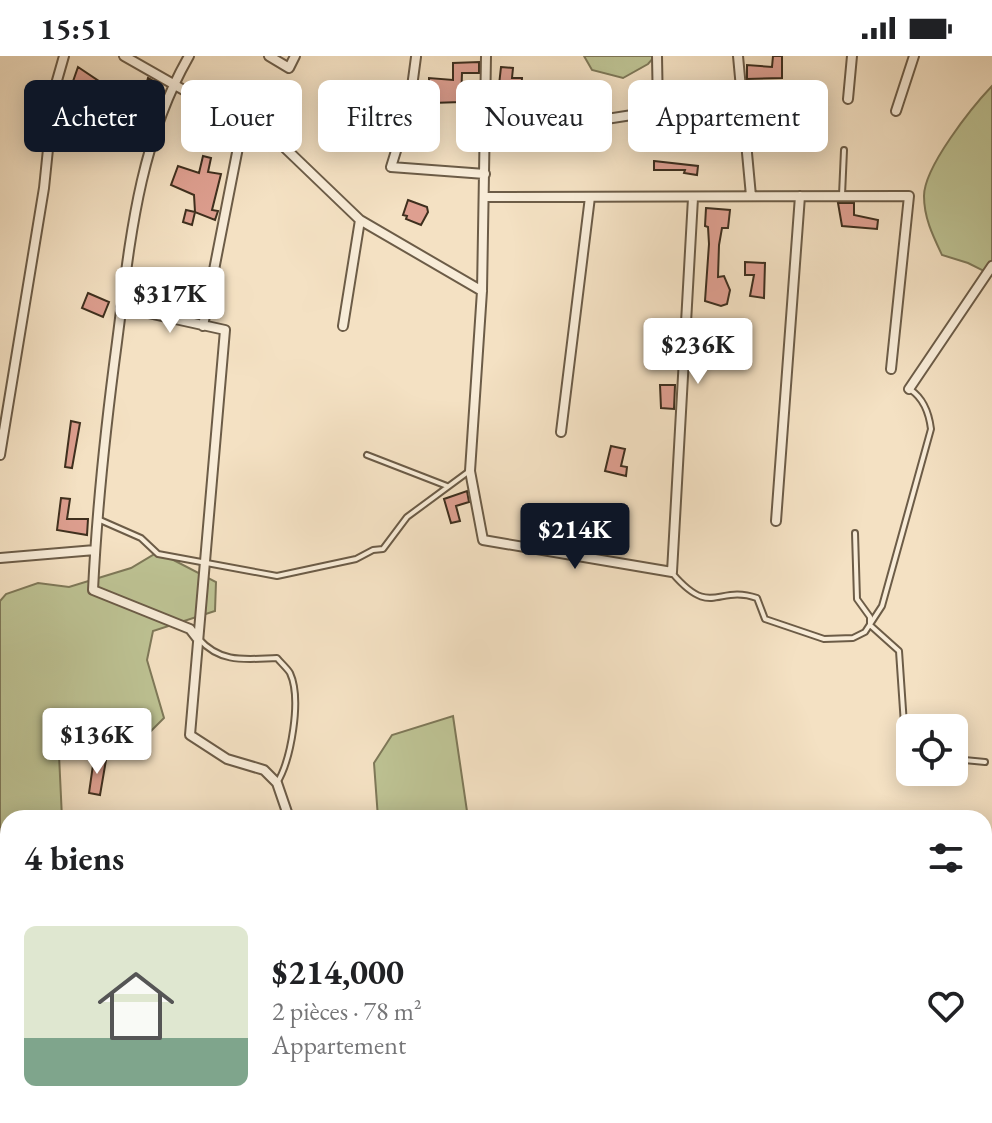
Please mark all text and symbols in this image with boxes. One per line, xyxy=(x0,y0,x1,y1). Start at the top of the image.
text: 15:51 xyxy=(40,9,112,48)
chip: Acheter xyxy=(24,80,165,152)
chip: Louer xyxy=(181,80,302,152)
chip: Filtres xyxy=(318,80,440,152)
chip: Nouveau xyxy=(456,80,612,152)
chip: Appartement xyxy=(628,80,828,152)
pin: $317K xyxy=(114,267,226,335)
text: $317K xyxy=(133,276,207,310)
pin: $236K xyxy=(642,318,754,386)
text: $236K xyxy=(661,327,735,361)
pin: $214K xyxy=(519,503,631,571)
text: $214K xyxy=(538,512,612,546)
pin: $136K xyxy=(41,708,153,776)
map controls xyxy=(896,714,968,786)
button: locate xyxy=(896,714,968,786)
text: $136K xyxy=(60,717,134,751)
text: 4 biens xyxy=(24,836,124,880)
icon: filters xyxy=(924,836,968,880)
text: $214,000 xyxy=(272,950,404,994)
icon: home xyxy=(88,958,184,1054)
icon: heart xyxy=(924,984,968,1028)
text: 2 pièces · 78 m² xyxy=(272,994,422,1028)
text: Appartement xyxy=(272,1028,406,1062)

